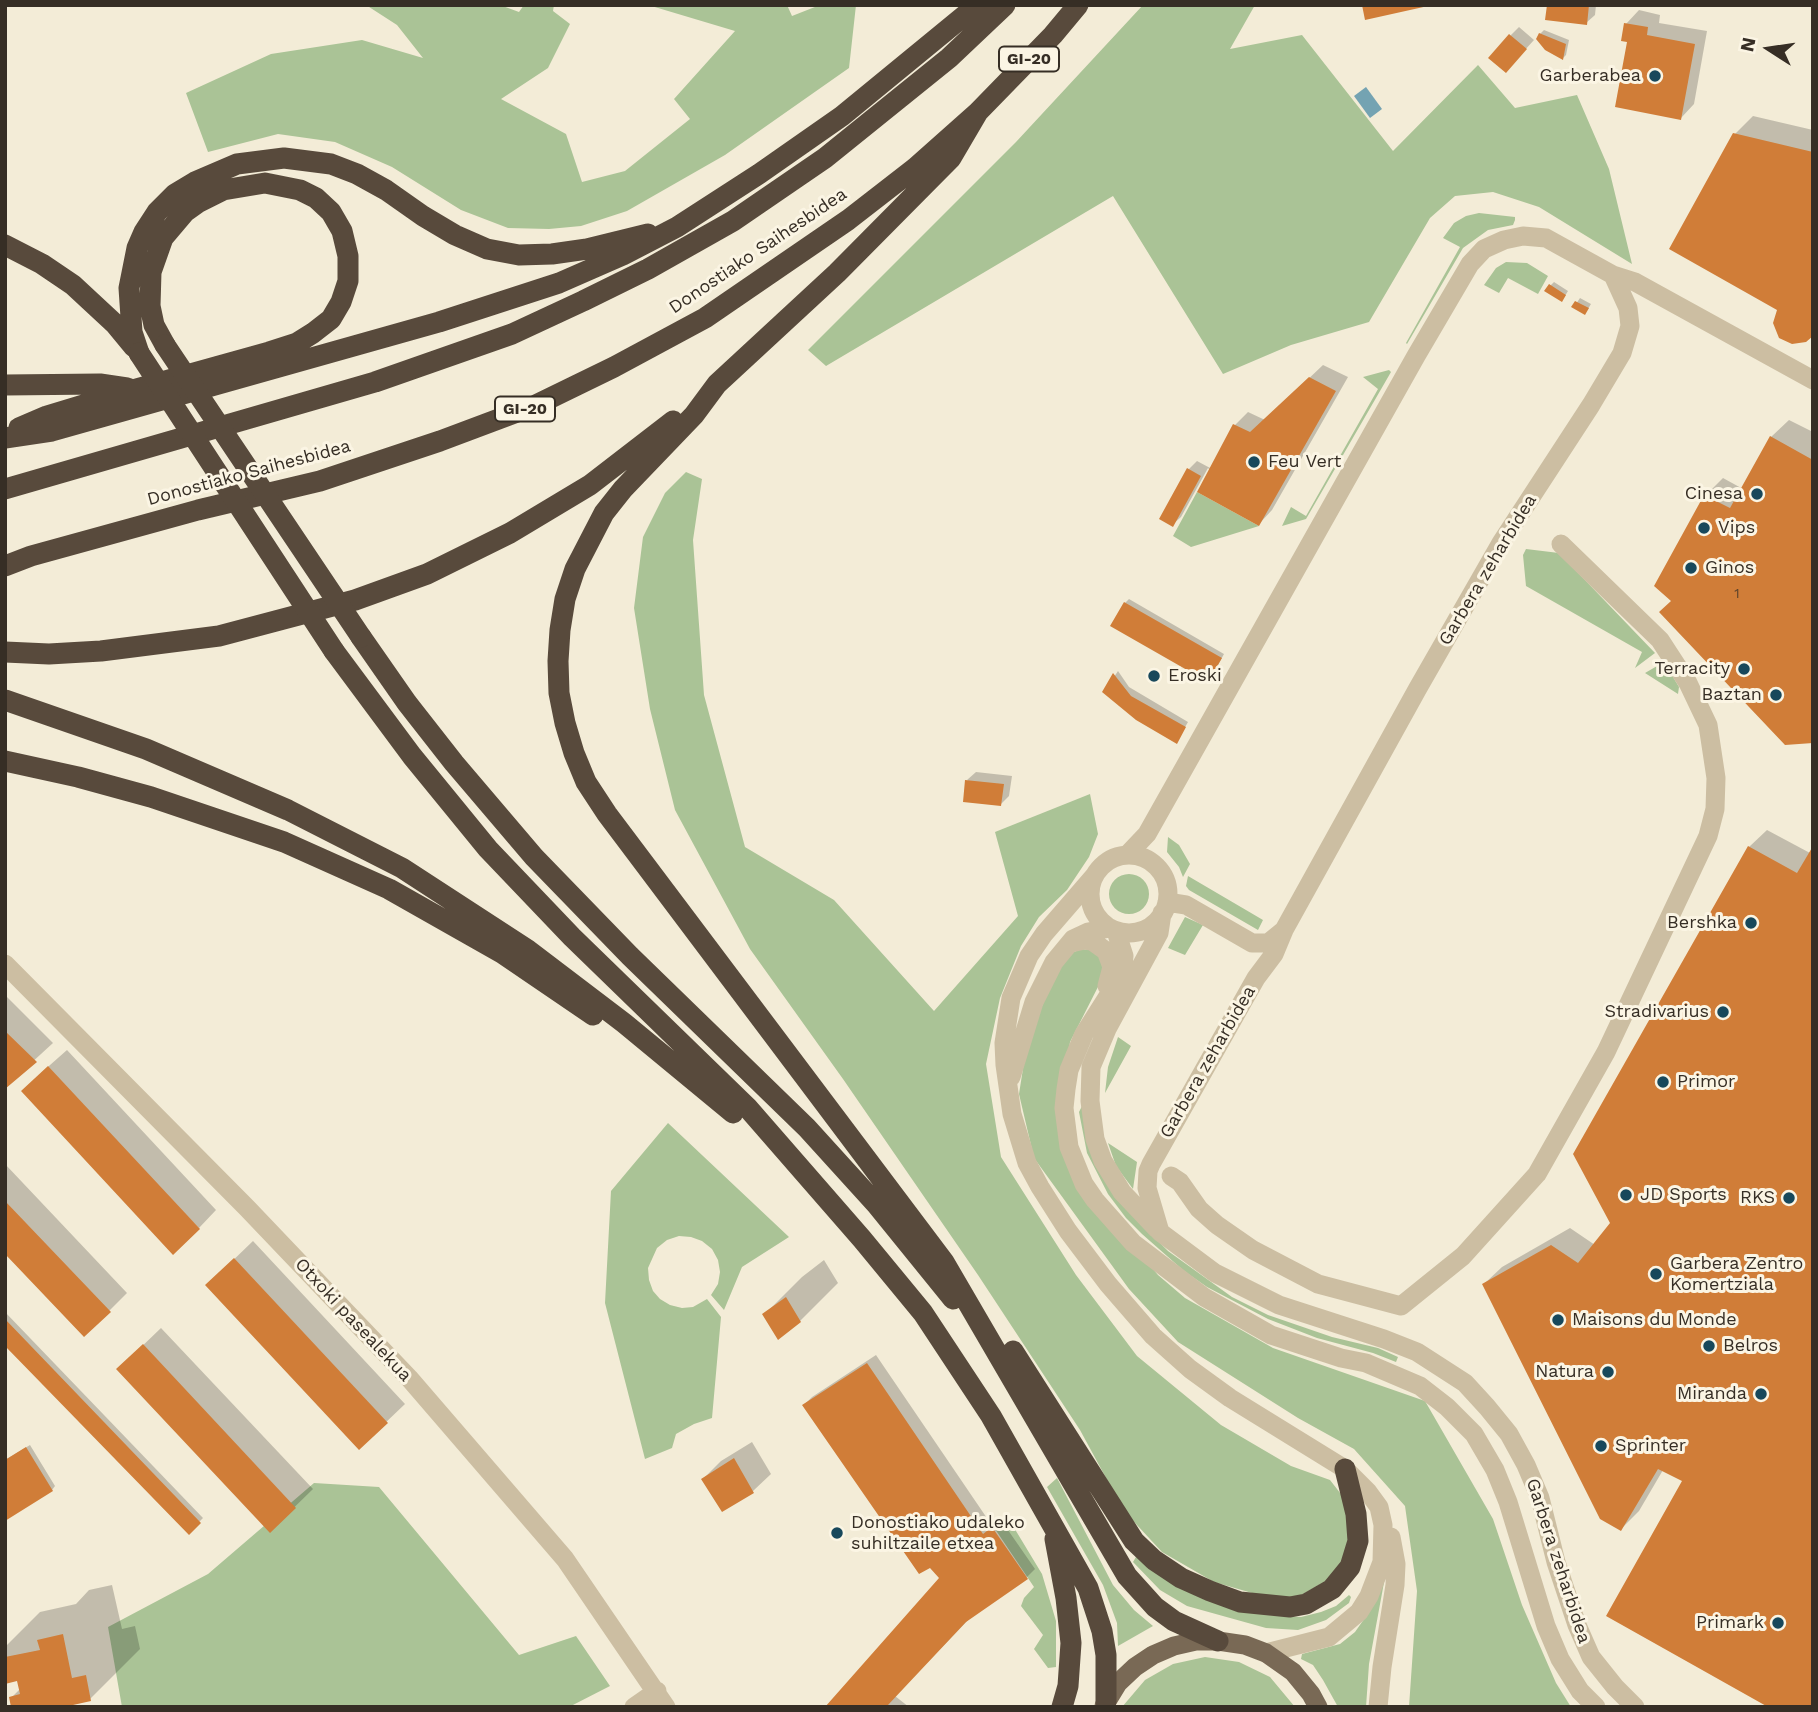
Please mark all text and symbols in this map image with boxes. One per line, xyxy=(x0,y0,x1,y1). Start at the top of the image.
north arrow xyxy=(1734,14,1804,84)
text: N xyxy=(1735,35,1761,54)
road number: GI-20 xyxy=(999,46,1059,72)
place label: Garberabea xyxy=(1540,65,1641,87)
marker: Garberabea xyxy=(1647,68,1663,84)
street label: Donostiako Saihesbidea xyxy=(665,183,851,319)
road number: GI-20 xyxy=(495,396,555,422)
street label: Donostiako Saihesbidea xyxy=(145,435,353,511)
place label: Feu Vert xyxy=(1268,451,1341,473)
marker: Feu Vert xyxy=(1246,454,1262,470)
place label: Cinesa xyxy=(1685,483,1743,505)
marker: Cinesa xyxy=(1749,486,1765,502)
street label: Garbera zeharbidea xyxy=(1434,491,1542,649)
place label: Vips xyxy=(1718,517,1755,539)
marker: Vips xyxy=(1696,520,1712,536)
place label: Ginos xyxy=(1705,557,1754,579)
marker: Ginos xyxy=(1683,560,1699,576)
house number: 1 xyxy=(1734,586,1740,602)
place label: Terracity xyxy=(1654,658,1730,680)
marker: Terracity xyxy=(1736,661,1752,677)
place label: Eroski xyxy=(1168,665,1222,687)
marker: Eroski xyxy=(1146,668,1162,684)
place label: Baztan xyxy=(1702,684,1762,706)
marker: Baztan xyxy=(1768,687,1784,703)
place label: Bershka xyxy=(1667,912,1737,934)
marker: Bershka xyxy=(1743,915,1759,931)
street label: Garbera zeharbidea xyxy=(1156,982,1260,1142)
place label: Stradivarius xyxy=(1605,1001,1709,1023)
marker: Stradivarius xyxy=(1715,1004,1731,1020)
place label: Primor xyxy=(1677,1071,1735,1093)
marker: Primor xyxy=(1655,1074,1671,1090)
place label: JD Sports xyxy=(1640,1184,1727,1206)
marker: JD Sports xyxy=(1618,1187,1634,1203)
place label: RKS xyxy=(1740,1187,1775,1209)
marker: RKS xyxy=(1781,1190,1797,1206)
place label: Garbera Zentro Komertziala xyxy=(1670,1253,1803,1296)
street label: Otxoki pasealekua xyxy=(290,1254,416,1386)
marker: Garbera Zentro Komertziala xyxy=(1648,1266,1664,1282)
place label: Maisons du Monde xyxy=(1572,1309,1737,1331)
marker: Maisons du Monde xyxy=(1550,1312,1566,1328)
place label: Belros xyxy=(1723,1335,1778,1357)
marker: Belros xyxy=(1701,1338,1717,1354)
place label: Natura xyxy=(1535,1361,1594,1383)
marker: Natura xyxy=(1600,1364,1616,1380)
place label: Miranda xyxy=(1677,1383,1747,1405)
marker: Miranda xyxy=(1753,1386,1769,1402)
place label: Sprinter xyxy=(1615,1435,1686,1457)
marker: Sprinter xyxy=(1593,1438,1609,1454)
street label: Garbera zeharbidea xyxy=(1521,1476,1595,1646)
place label: Donostiako udaleko suhiltzaile etxea xyxy=(851,1512,1025,1554)
marker: Donostiako udaleko suhiltzaile etxea xyxy=(829,1525,845,1541)
place label: Primark xyxy=(1696,1612,1764,1634)
marker: Primark xyxy=(1770,1615,1786,1631)

